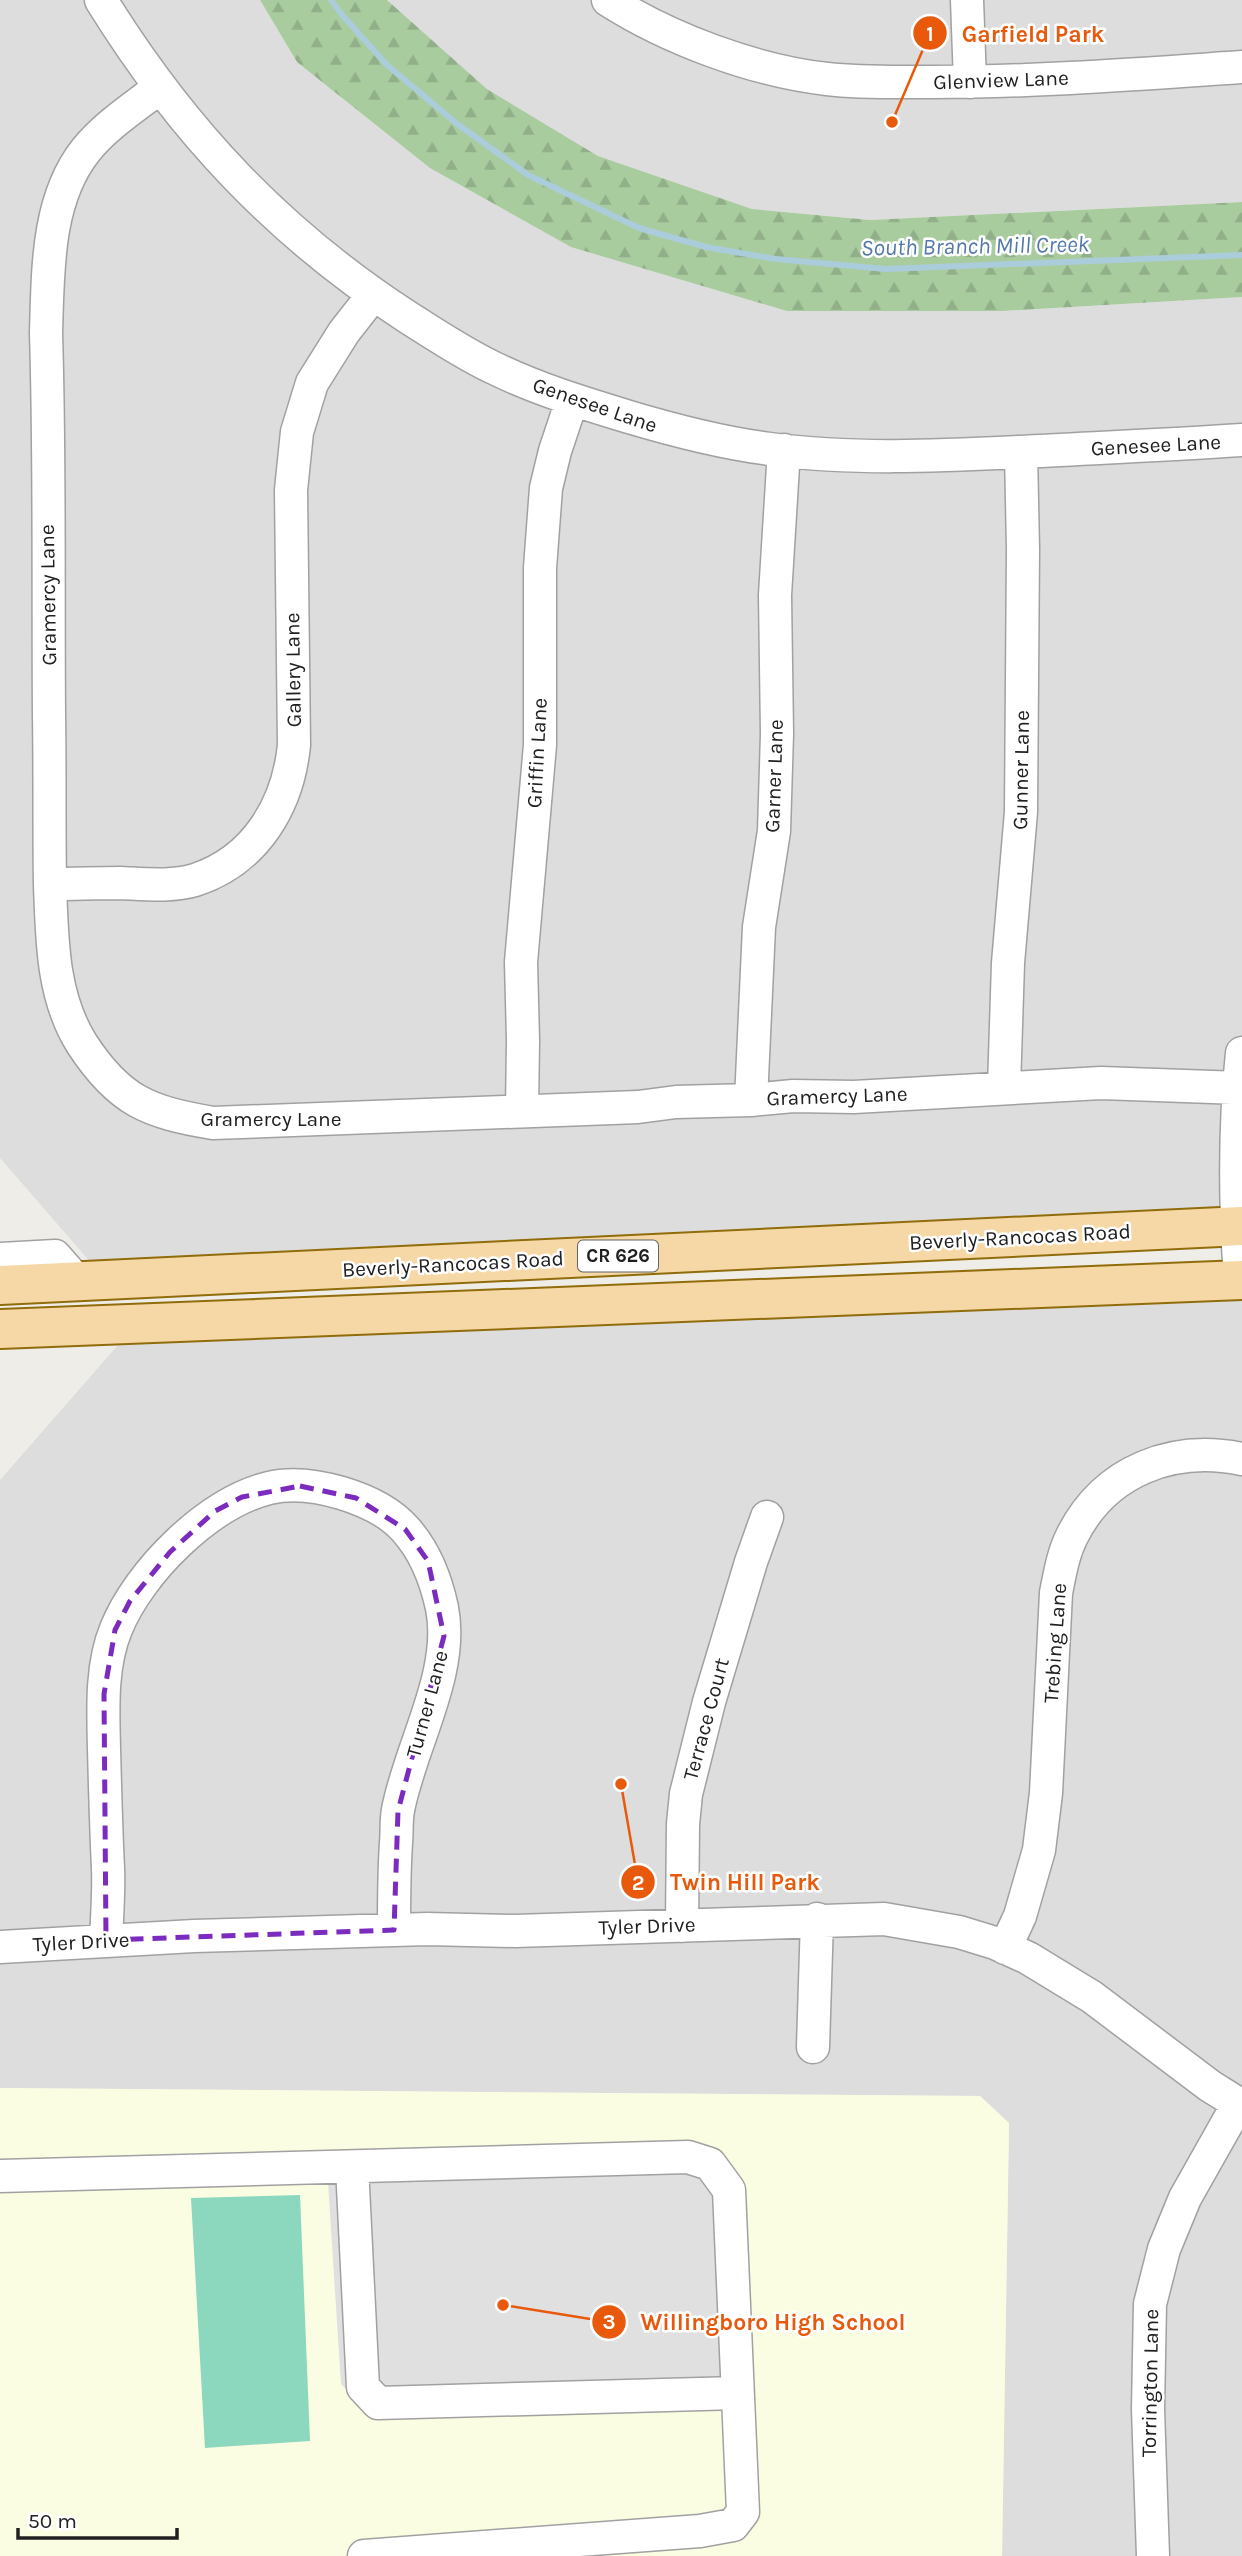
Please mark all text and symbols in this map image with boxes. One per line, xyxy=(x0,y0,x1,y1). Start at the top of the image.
callout: Garfield Park xyxy=(913,11,1118,55)
text: Garfield Park xyxy=(962,21,1105,48)
text: 1 xyxy=(926,22,934,46)
street label: Glenview Lane xyxy=(933,66,1069,94)
water label: South Branch Mill Creek xyxy=(861,231,1090,261)
street label: Genesee Lane xyxy=(530,372,660,438)
street label: Genesee Lane xyxy=(1090,430,1222,460)
street label: Gramercy Lane xyxy=(35,524,61,666)
street label: Gallery Lane xyxy=(280,612,306,728)
street label: Griffin Lane xyxy=(522,697,552,809)
street label: Gunner Lane xyxy=(1008,710,1034,830)
street label: Garner Lane xyxy=(760,719,788,833)
street label: Gramercy Lane xyxy=(766,1082,908,1110)
street label: Gramercy Lane xyxy=(200,1107,342,1131)
street label: Beverly-Rancocas Road xyxy=(909,1219,1131,1255)
road number: CR 626 xyxy=(578,1240,658,1272)
street label: Beverly-Rancocas Road xyxy=(342,1246,564,1282)
street label: Trebing Lane xyxy=(1039,1582,1071,1704)
street label: Turner Lane xyxy=(401,1648,453,1760)
street label: Terrace Court xyxy=(678,1655,734,1783)
callout: Twin Hill Park xyxy=(621,1860,834,1904)
text: Twin Hill Park xyxy=(670,1869,820,1896)
text: 2 xyxy=(632,1871,644,1895)
street label: Tyler Drive xyxy=(598,1912,696,1940)
street label: Tyler Drive xyxy=(32,1927,130,1957)
callout: Willingboro High School xyxy=(592,2300,920,2344)
text: Willingboro High School xyxy=(640,2309,906,2336)
street label: Torrington Lane xyxy=(1137,2309,1163,2457)
text: 3 xyxy=(602,2310,616,2334)
scale bar xyxy=(18,2496,177,2540)
text: 50 m xyxy=(28,2509,77,2533)

